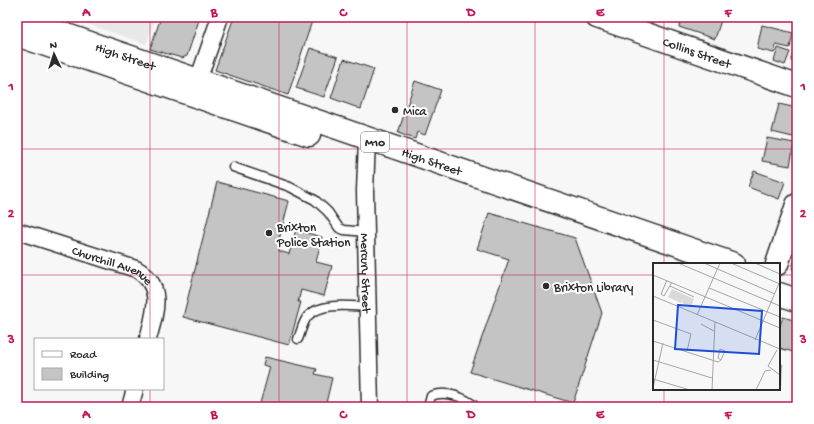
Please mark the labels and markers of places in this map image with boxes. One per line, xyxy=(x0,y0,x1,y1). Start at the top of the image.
marker: Mica xyxy=(390,105,400,115)
place label: Mica xyxy=(403,105,427,120)
place label: Brixton Police Station xyxy=(276,221,351,251)
marker: Brixton Police Station xyxy=(264,228,274,238)
marker: Brixton Library xyxy=(541,281,551,291)
place label: Brixton Library xyxy=(553,281,634,296)

